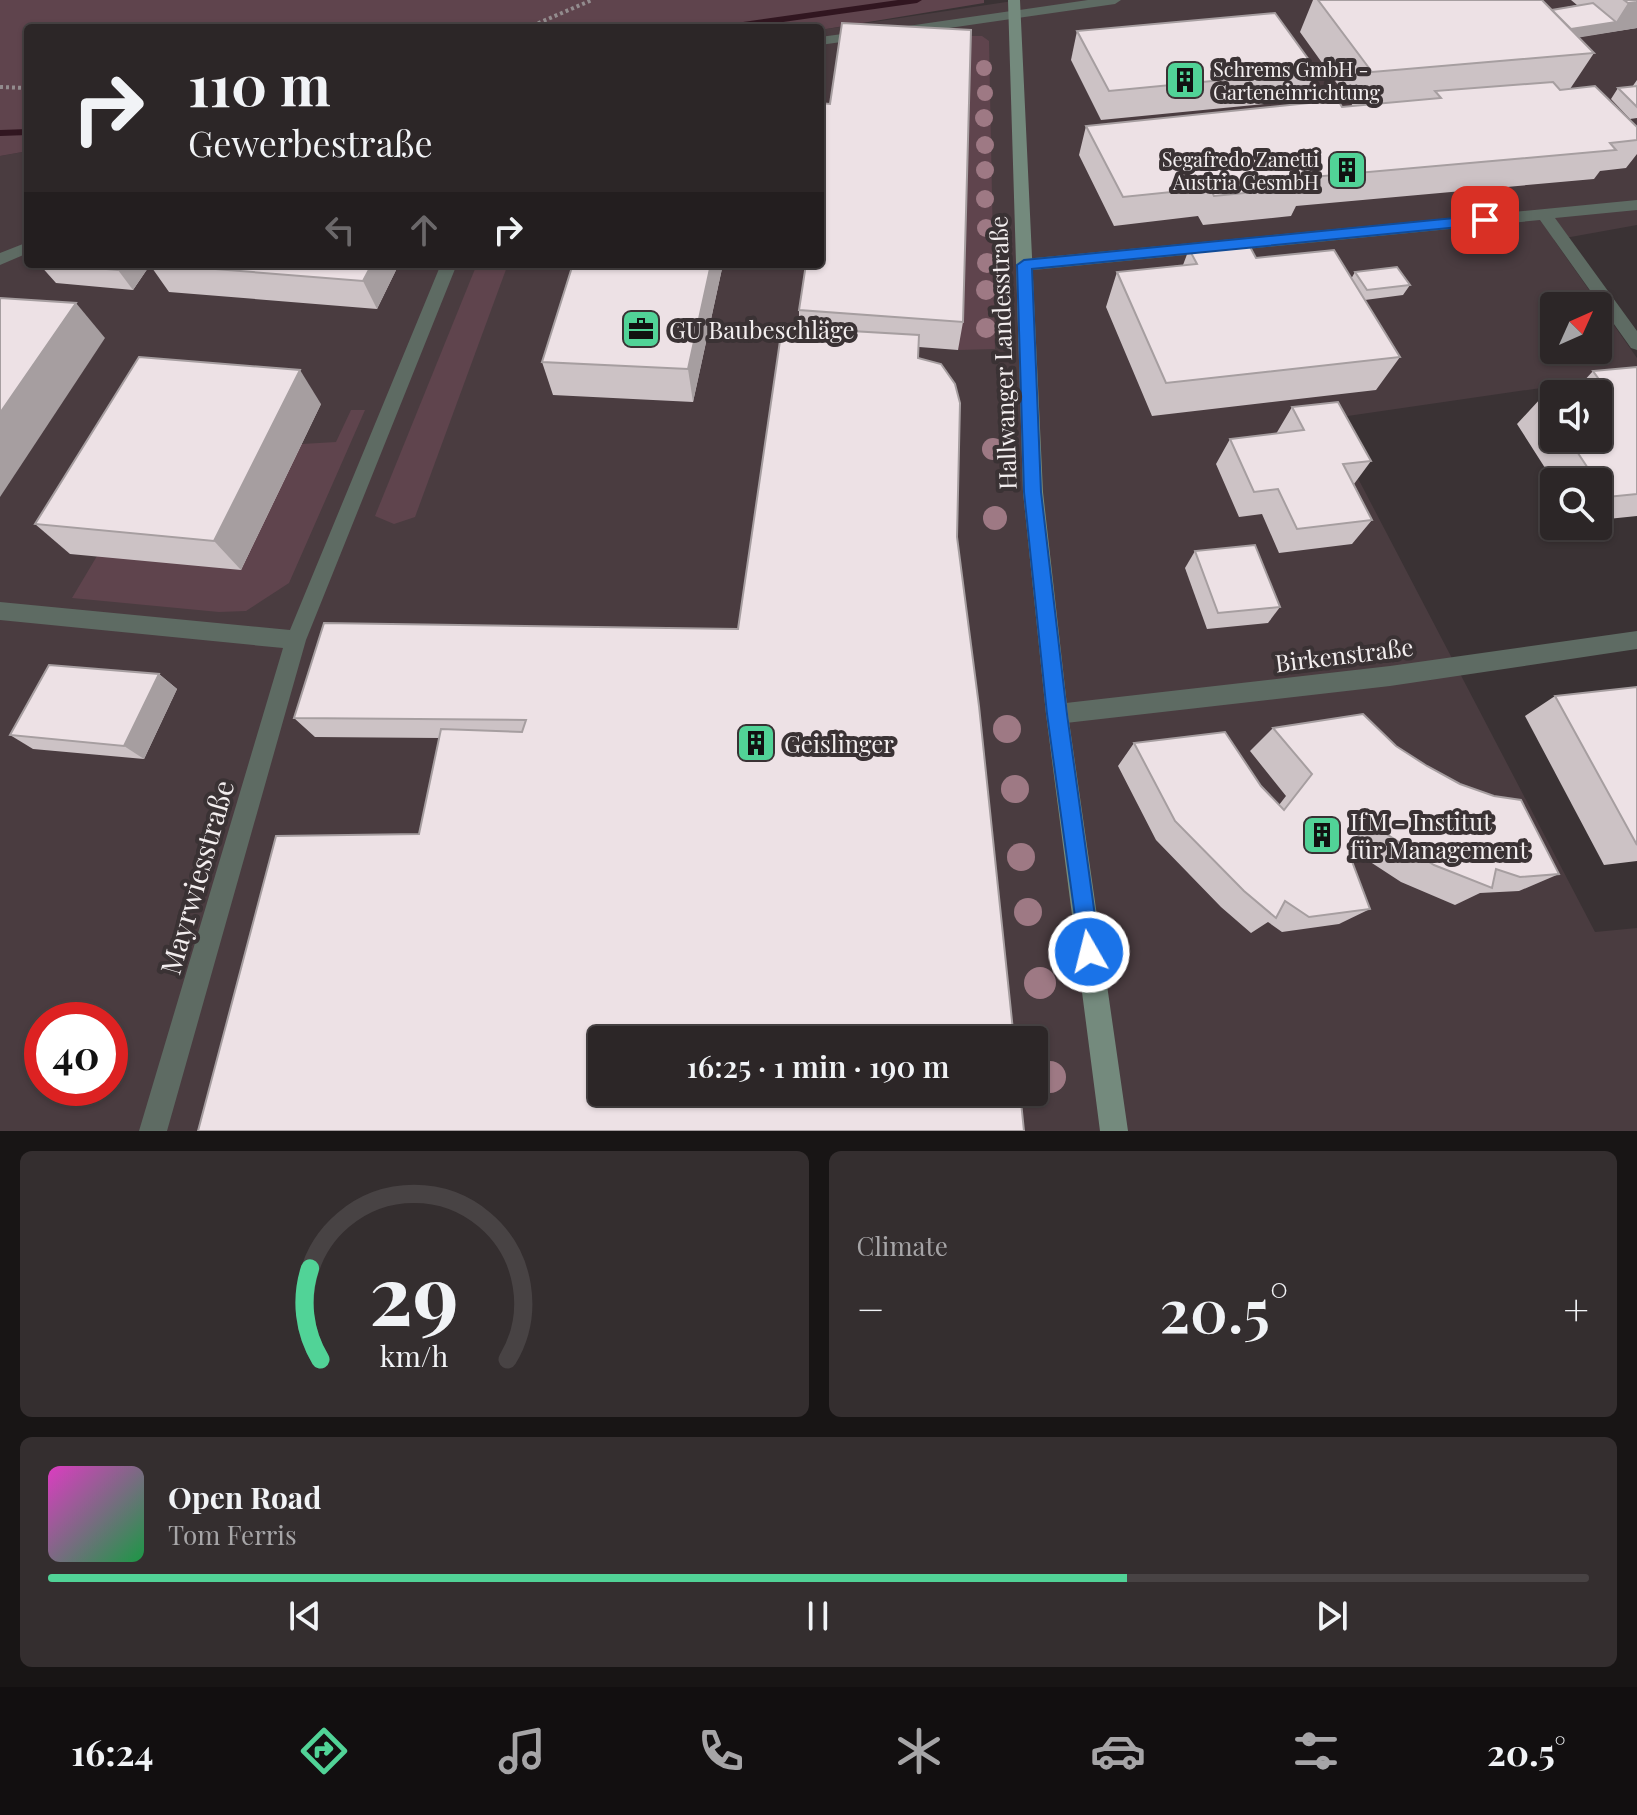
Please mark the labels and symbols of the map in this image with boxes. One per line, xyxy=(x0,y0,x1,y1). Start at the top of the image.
place label: Schrems GmbH - Garteneinrichtung xyxy=(1213,55,1381,105)
building icon: Schrems GmbH - Garteneinrichtung xyxy=(1164,59,1206,101)
place label: Segafredo Zanetti Austria GesmbH xyxy=(1162,145,1319,195)
building icon: Segafredo Zanetti Austria GesmbH xyxy=(1326,149,1368,191)
pin xyxy=(1451,186,1519,254)
street label: Hallwanger Landesstraße xyxy=(981,215,1023,491)
north arrow xyxy=(1540,292,1612,364)
office icon: GU Baubeschläge xyxy=(620,308,662,350)
place label: GU Baubeschläge xyxy=(669,313,855,345)
street label: Birkenstraße xyxy=(1273,630,1415,678)
building icon: Geislinger xyxy=(735,722,777,764)
place label: Geislinger xyxy=(784,727,894,759)
street label: Mayrwiesstraße xyxy=(151,776,241,978)
place label: IfM - Institut für Management xyxy=(1350,805,1528,865)
building icon: IfM - Institut für Management xyxy=(1301,814,1343,856)
position arrow xyxy=(1047,910,1131,994)
speed limit sign: 40 xyxy=(24,1002,128,1106)

